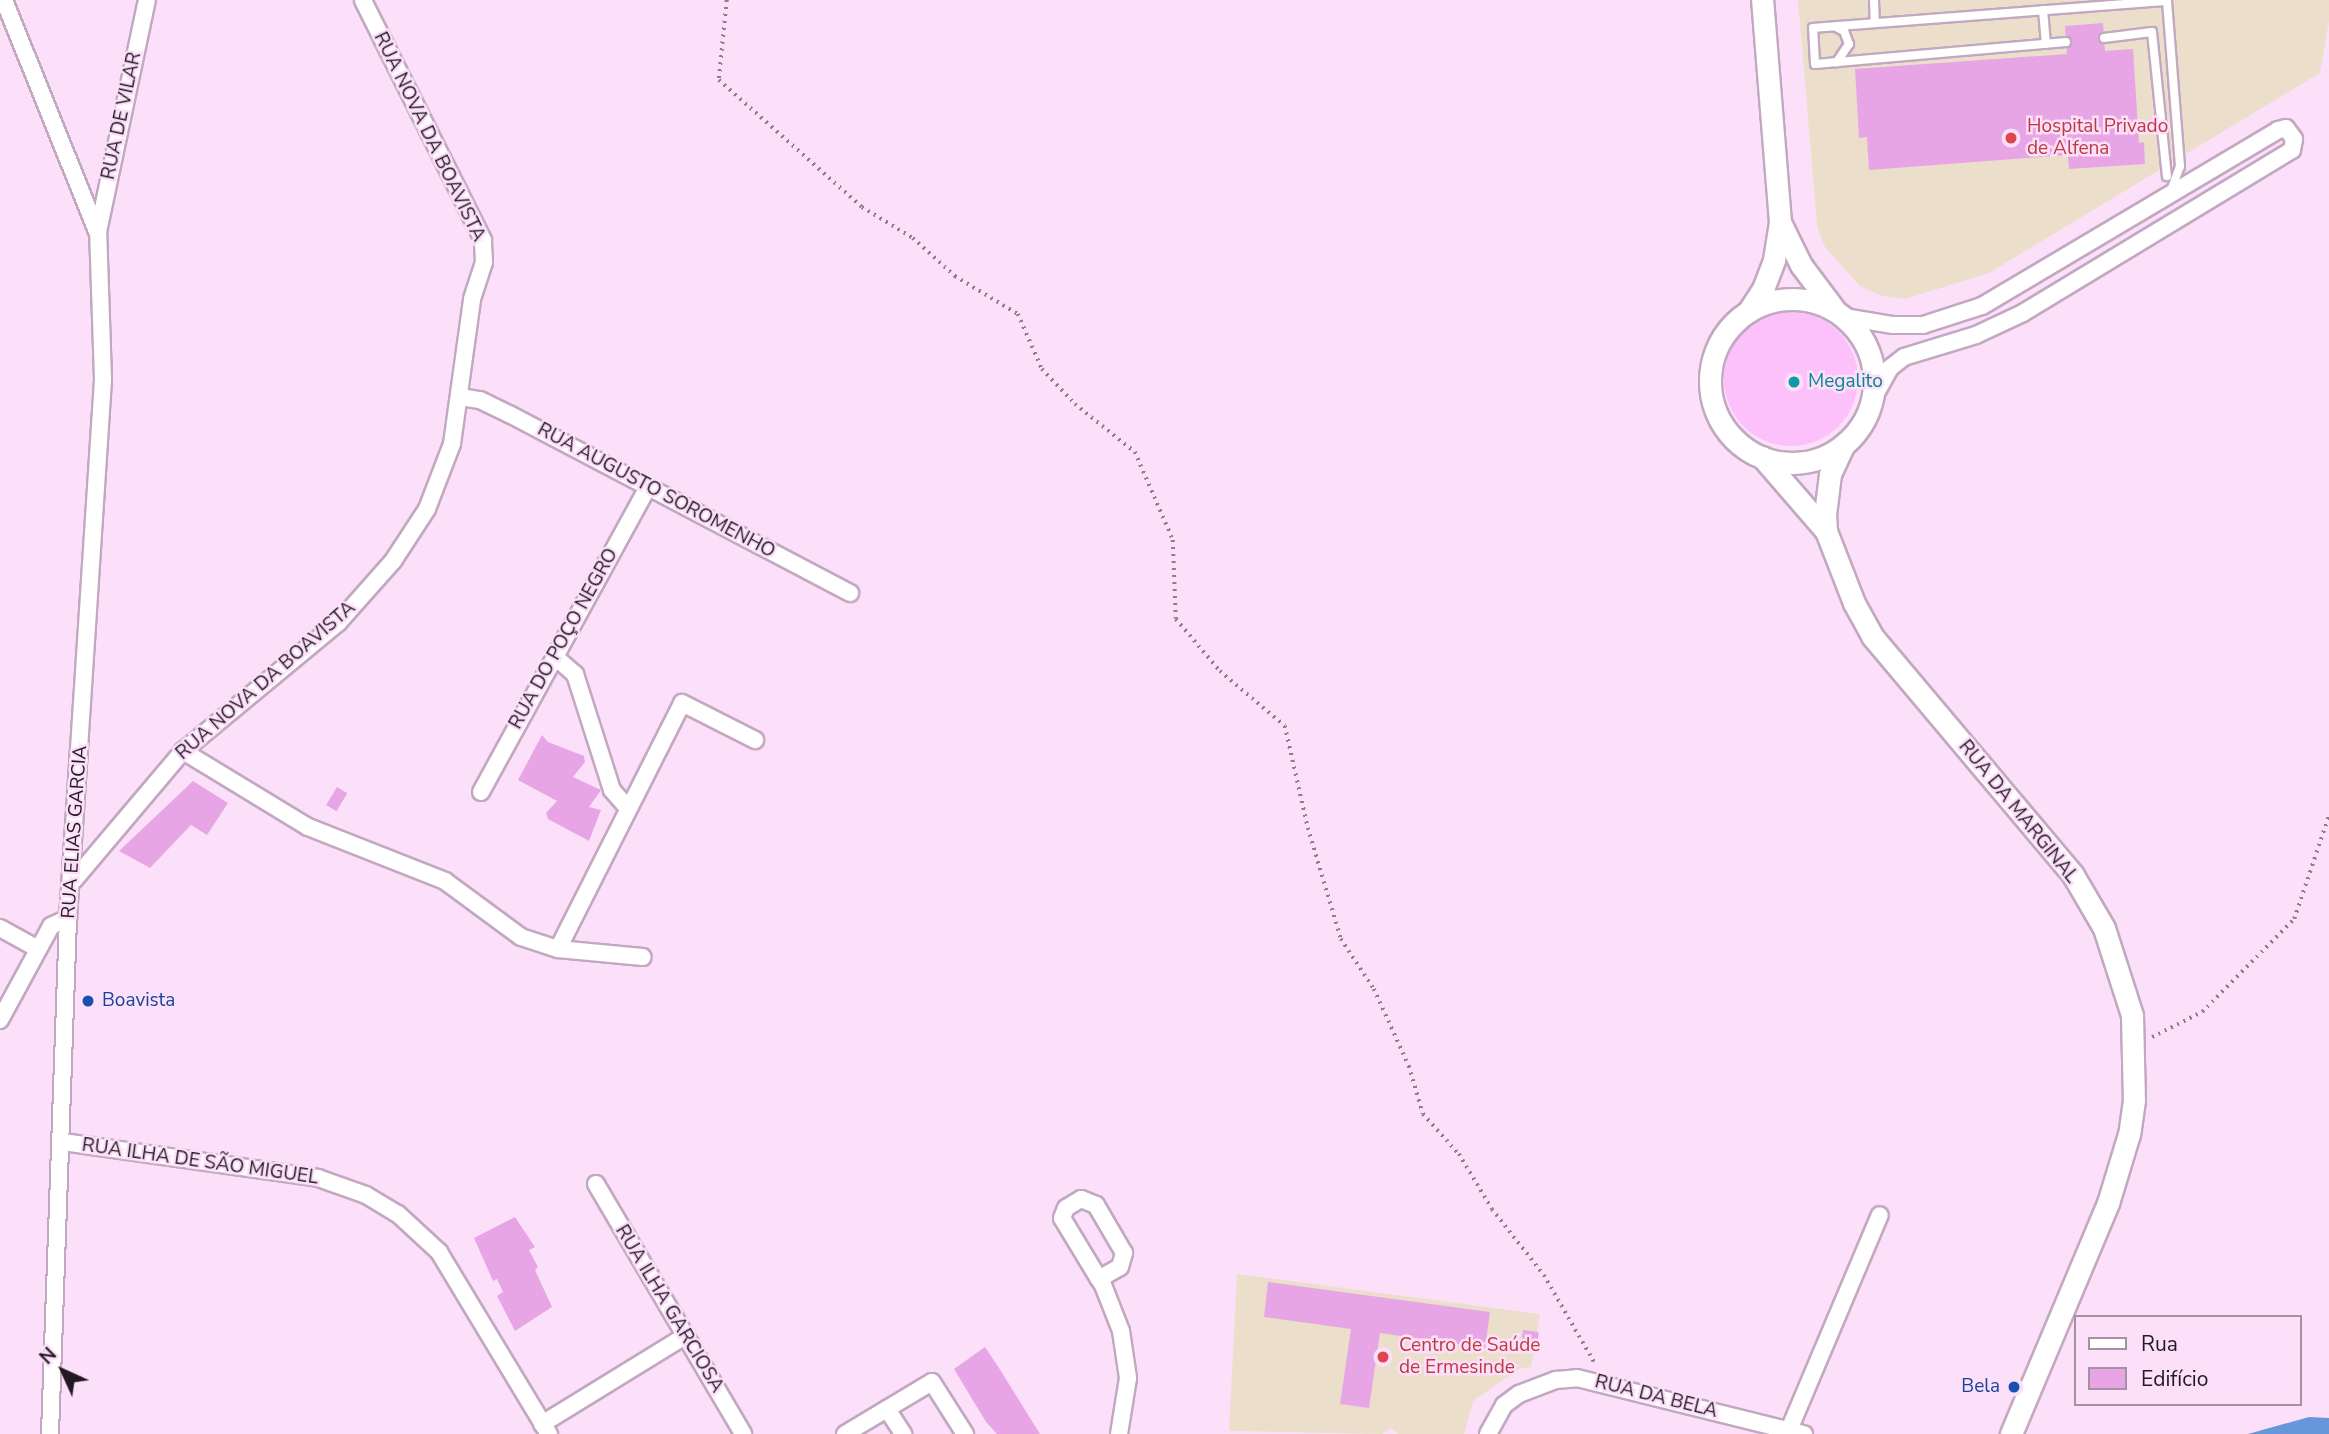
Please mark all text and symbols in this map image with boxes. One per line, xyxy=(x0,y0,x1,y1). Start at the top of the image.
street label: RUA NOVA DA BOAVISTA xyxy=(368,29,490,245)
street label: RUA DE VILAR xyxy=(97,50,147,182)
place label: Hospital Privado de Alfena xyxy=(2027,116,2168,160)
marker: Hospital Privado de Alfena xyxy=(2001,128,2021,148)
place label: Megalito xyxy=(1808,371,1883,393)
marker: Megalito xyxy=(1786,374,1802,390)
street label: RUA AUGUSTO SOROMENHO xyxy=(533,419,779,563)
street label: RUA DO POÇO NEGRO xyxy=(505,545,623,733)
street label: RUA NOVA DA BOAVISTA xyxy=(172,597,360,765)
street label: RUA DA MARGINAL xyxy=(1953,736,2083,888)
street label: RUA ELIAS GARCIA xyxy=(58,745,92,919)
place label: Boavista xyxy=(102,990,175,1012)
marker: Boavista xyxy=(80,993,96,1009)
street label: RUA ILHA DE SÃO MIGUEL xyxy=(80,1134,320,1190)
street label: RUA ILHA GARCIOSA xyxy=(610,1221,728,1397)
legend xyxy=(2074,1315,2301,1406)
text: Rua xyxy=(2141,1330,2178,1358)
place label: Centro de Saúde de Ermesinde xyxy=(1399,1335,1540,1379)
north arrow xyxy=(28,1336,98,1406)
text: N xyxy=(34,1342,62,1370)
marker: Centro de Saúde de Ermesinde xyxy=(1373,1347,1393,1367)
text: Edifício xyxy=(2141,1365,2208,1393)
street label: RUA DA BELA xyxy=(1592,1371,1720,1423)
place label: Bela xyxy=(1961,1376,2000,1398)
marker: Bela xyxy=(2006,1379,2022,1395)

